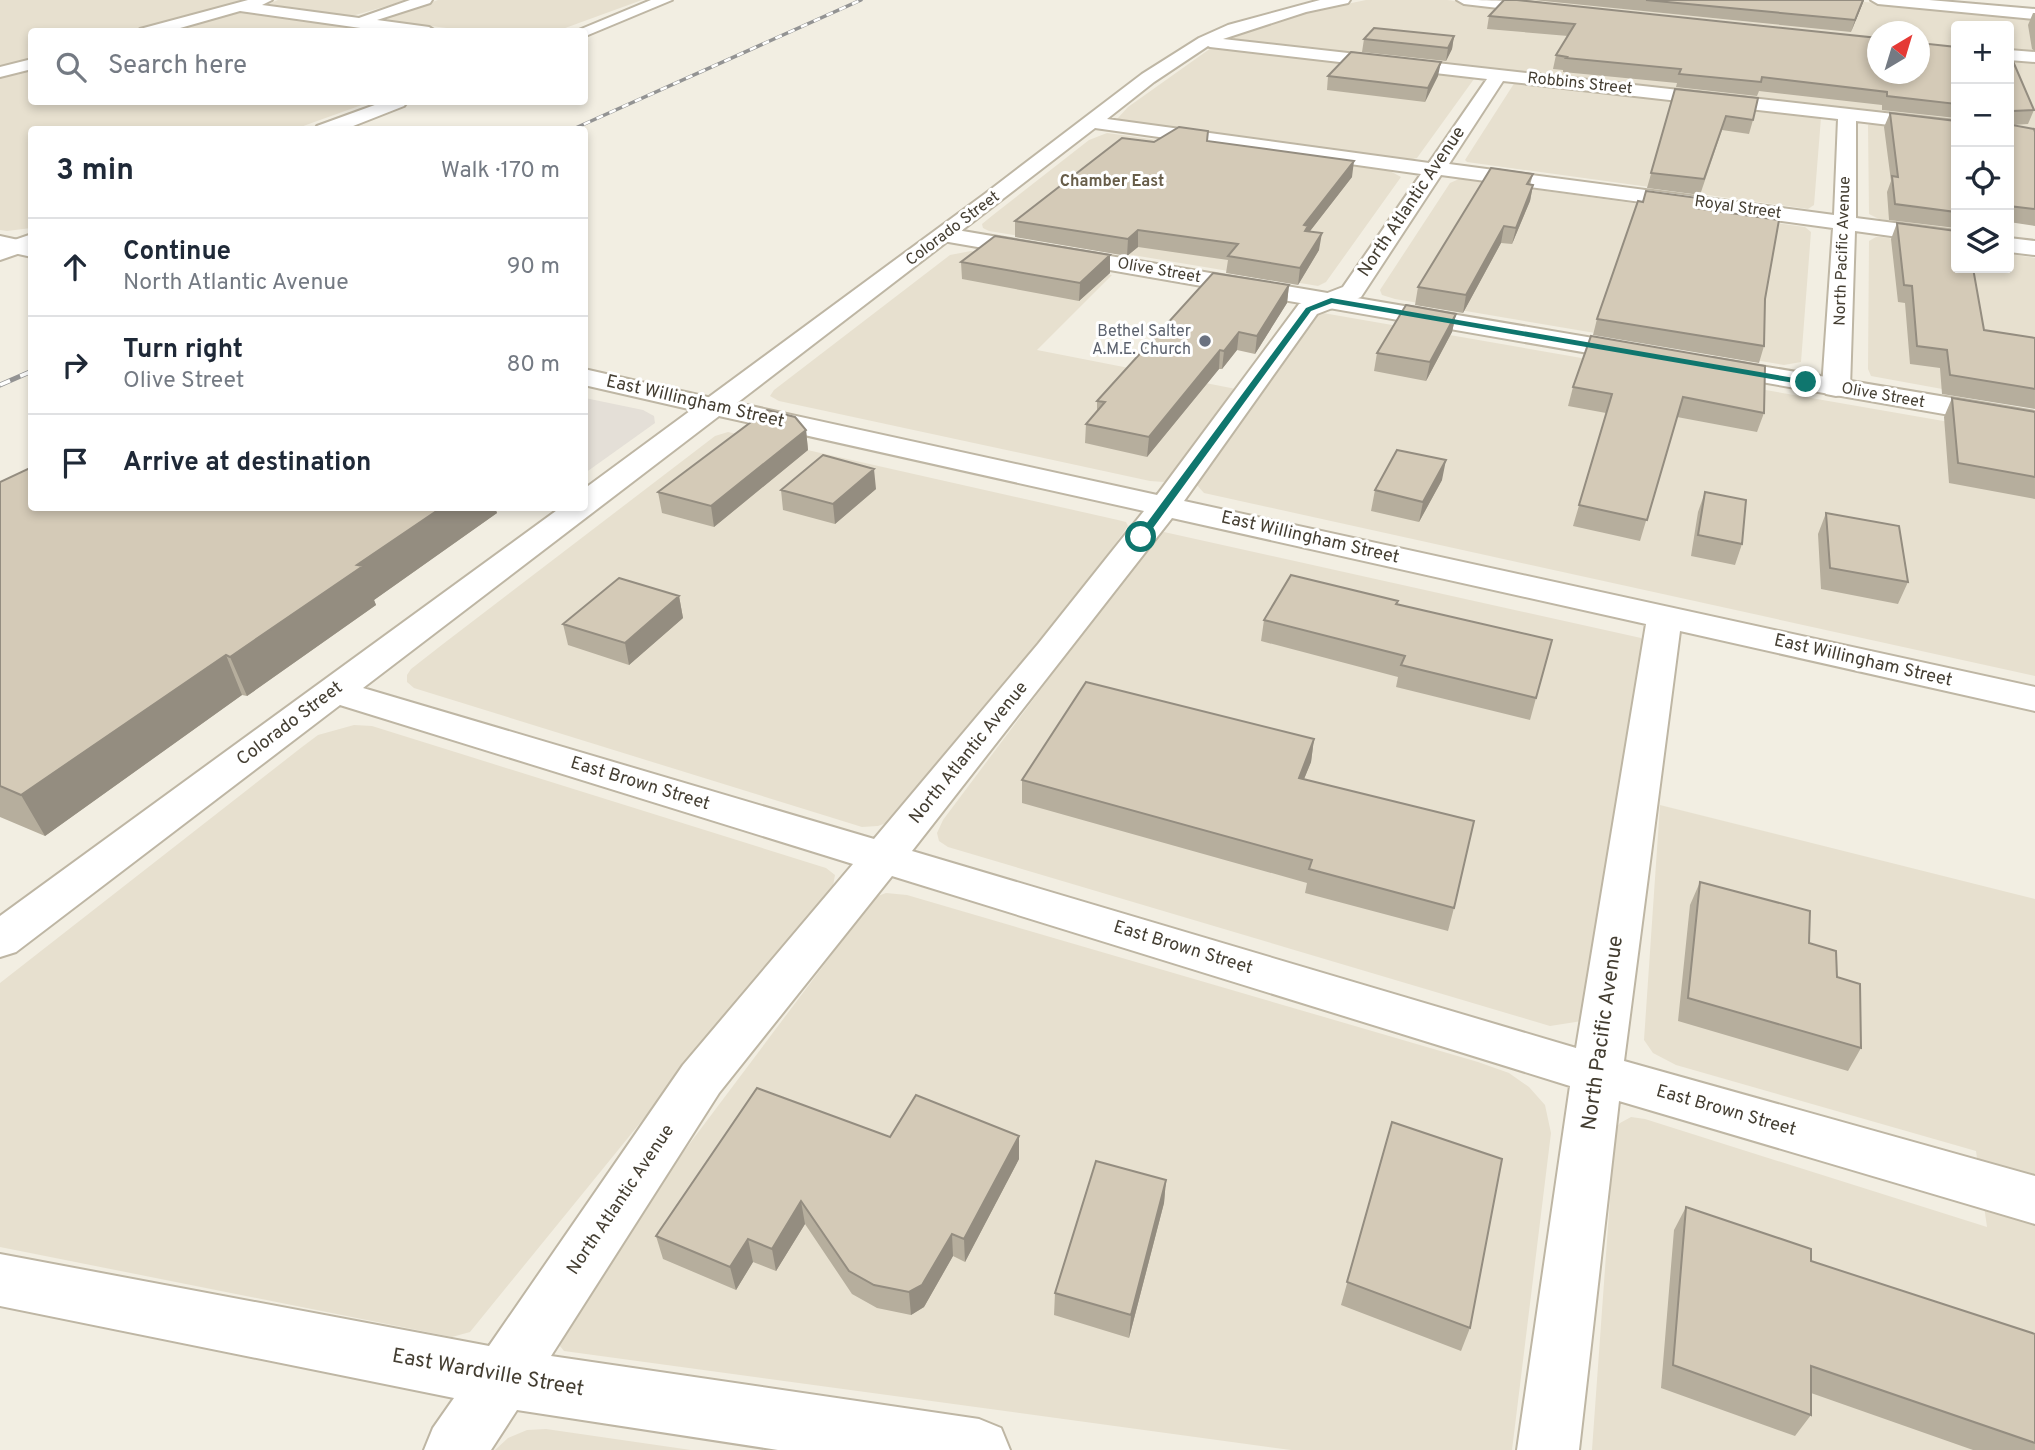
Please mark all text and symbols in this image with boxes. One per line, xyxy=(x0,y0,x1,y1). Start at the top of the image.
north arrow xyxy=(1867,21,1930,84)
map controls xyxy=(1951,21,2014,273)
button: + xyxy=(1951,21,2014,84)
search box xyxy=(28,28,588,105)
icon: search xyxy=(52,48,90,86)
text: Search here xyxy=(108,50,247,83)
street label: Robbins Street xyxy=(1526,69,1634,99)
button: − xyxy=(1951,84,2014,147)
street label: North Atlantic Avenue xyxy=(1353,122,1471,282)
button: locate xyxy=(1951,147,2014,210)
text: 3 min xyxy=(56,153,134,190)
text: Walk · 170 m xyxy=(441,157,560,186)
district label: Chamber East xyxy=(1060,172,1164,192)
street label: North Pacific Avenue xyxy=(1830,176,1856,326)
street label: Colorado Street xyxy=(902,187,1004,271)
street label: Royal Street xyxy=(1693,192,1783,224)
button: layers xyxy=(1951,210,2014,273)
text: Continue xyxy=(123,236,231,269)
icon: ahead xyxy=(56,248,94,286)
text: 90 m xyxy=(507,253,560,282)
street label: Olive Street xyxy=(1116,254,1202,288)
text: North Atlantic Avenue xyxy=(123,269,349,298)
place label: Bethel Salter A.M.E. Church xyxy=(1092,322,1191,360)
marker: Bethel Salter A.M.E. Church xyxy=(1197,333,1213,349)
text: Turn right xyxy=(123,334,243,367)
icon: right xyxy=(56,346,94,384)
text: 80 m xyxy=(507,351,560,380)
route end xyxy=(1790,366,1821,397)
text: Olive Street xyxy=(123,367,244,396)
street label: East Willingham Street xyxy=(604,370,786,434)
street label: Olive Street xyxy=(1840,379,1926,413)
icon: arrive xyxy=(56,444,94,482)
text: Arrive at destination xyxy=(123,447,371,480)
street label: East Willingham Street xyxy=(1219,506,1401,570)
route start xyxy=(1125,521,1156,552)
street label: East Willingham Street xyxy=(1772,629,1954,693)
street label: Colorado Street xyxy=(232,677,348,771)
street label: North Atlantic Avenue xyxy=(905,677,1033,829)
street label: East Brown Street xyxy=(568,752,712,816)
street label: East Brown Street xyxy=(1111,916,1255,980)
street label: North Pacific Avenue xyxy=(1576,934,1630,1132)
street label: East Brown Street xyxy=(1653,1080,1799,1142)
street label: North Atlantic Avenue xyxy=(562,1120,680,1280)
street label: East Wardville Street xyxy=(390,1343,586,1403)

